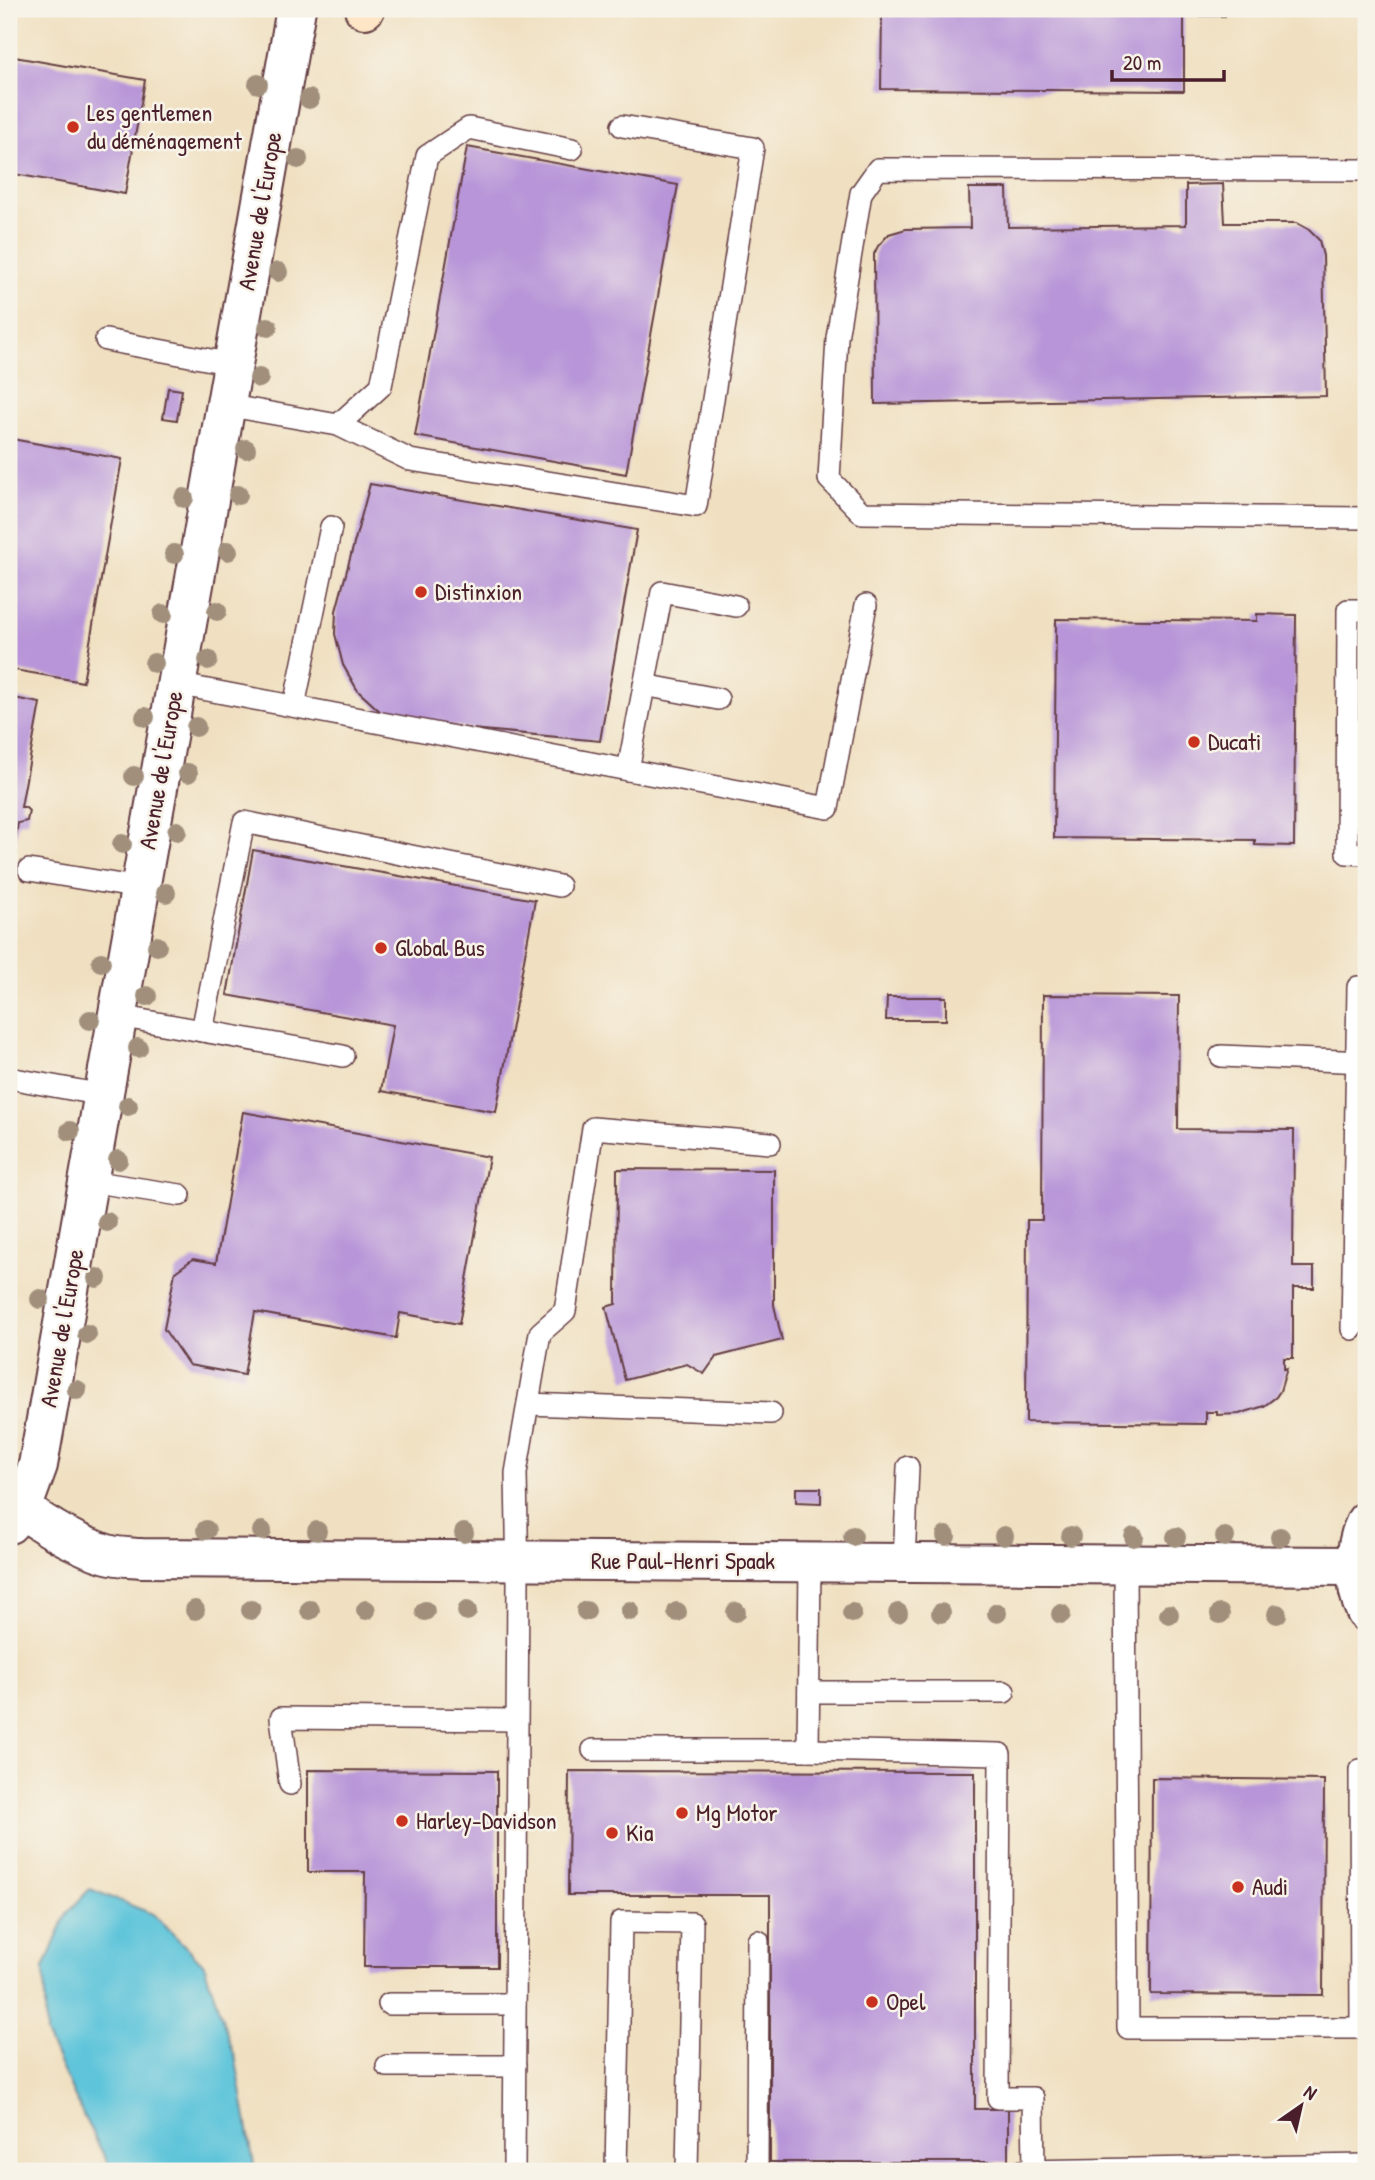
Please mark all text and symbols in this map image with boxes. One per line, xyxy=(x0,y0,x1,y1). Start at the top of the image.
scale bar xyxy=(1112,38,1224,82)
text: 20 m xyxy=(1123,48,1161,77)
place label: Les gentlemen du déménagement xyxy=(87,96,242,156)
marker: Les gentlemen du déménagement xyxy=(65,119,81,135)
street label: Avenue de l'Europe xyxy=(229,129,289,292)
place label: Distinxion xyxy=(435,575,522,607)
marker: Distinxion xyxy=(413,584,429,600)
street label: Avenue de l'Europe xyxy=(130,688,190,851)
place label: Ducati xyxy=(1208,725,1261,757)
marker: Ducati xyxy=(1186,734,1202,750)
place label: Global Bus xyxy=(395,931,485,963)
marker: Global Bus xyxy=(373,940,389,956)
street label: Avenue de l'Europe xyxy=(31,1246,91,1409)
street label: Rue Paul-Henri Spaak xyxy=(591,1544,775,1576)
place label: Mg Motor xyxy=(696,1796,778,1828)
place label: Harley-Davidson xyxy=(416,1804,557,1836)
marker: Mg Motor xyxy=(674,1805,690,1821)
marker: Harley-Davidson xyxy=(394,1813,410,1829)
place label: Kia xyxy=(626,1816,653,1848)
marker: Kia xyxy=(604,1825,620,1841)
place label: Audi xyxy=(1252,1870,1288,1902)
marker: Audi xyxy=(1230,1879,1246,1895)
place label: Opel xyxy=(886,1985,926,2017)
marker: Opel xyxy=(864,1994,880,2010)
north arrow xyxy=(1266,2072,1336,2142)
text: N xyxy=(1299,2078,1322,2106)

